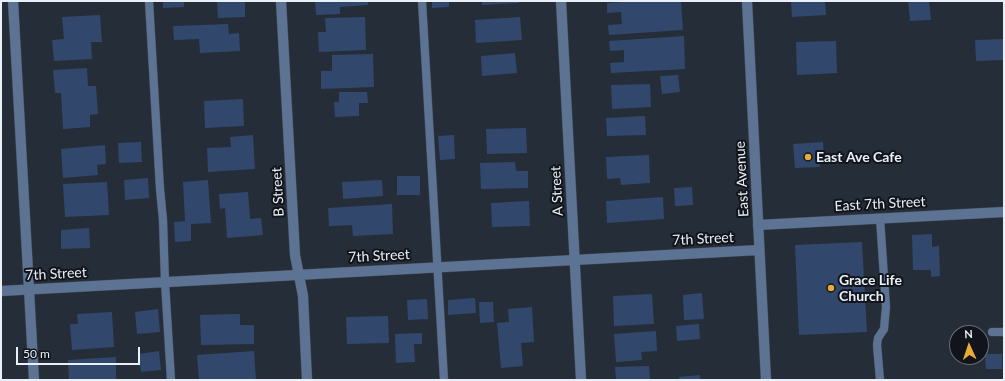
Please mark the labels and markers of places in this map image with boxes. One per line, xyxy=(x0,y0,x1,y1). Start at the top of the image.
place label: East Ave Cafe xyxy=(816,149,902,165)
marker: East Ave Cafe xyxy=(803,152,813,162)
place label: Grace Life Church xyxy=(839,272,902,304)
marker: Grace Life Church xyxy=(826,283,836,293)

